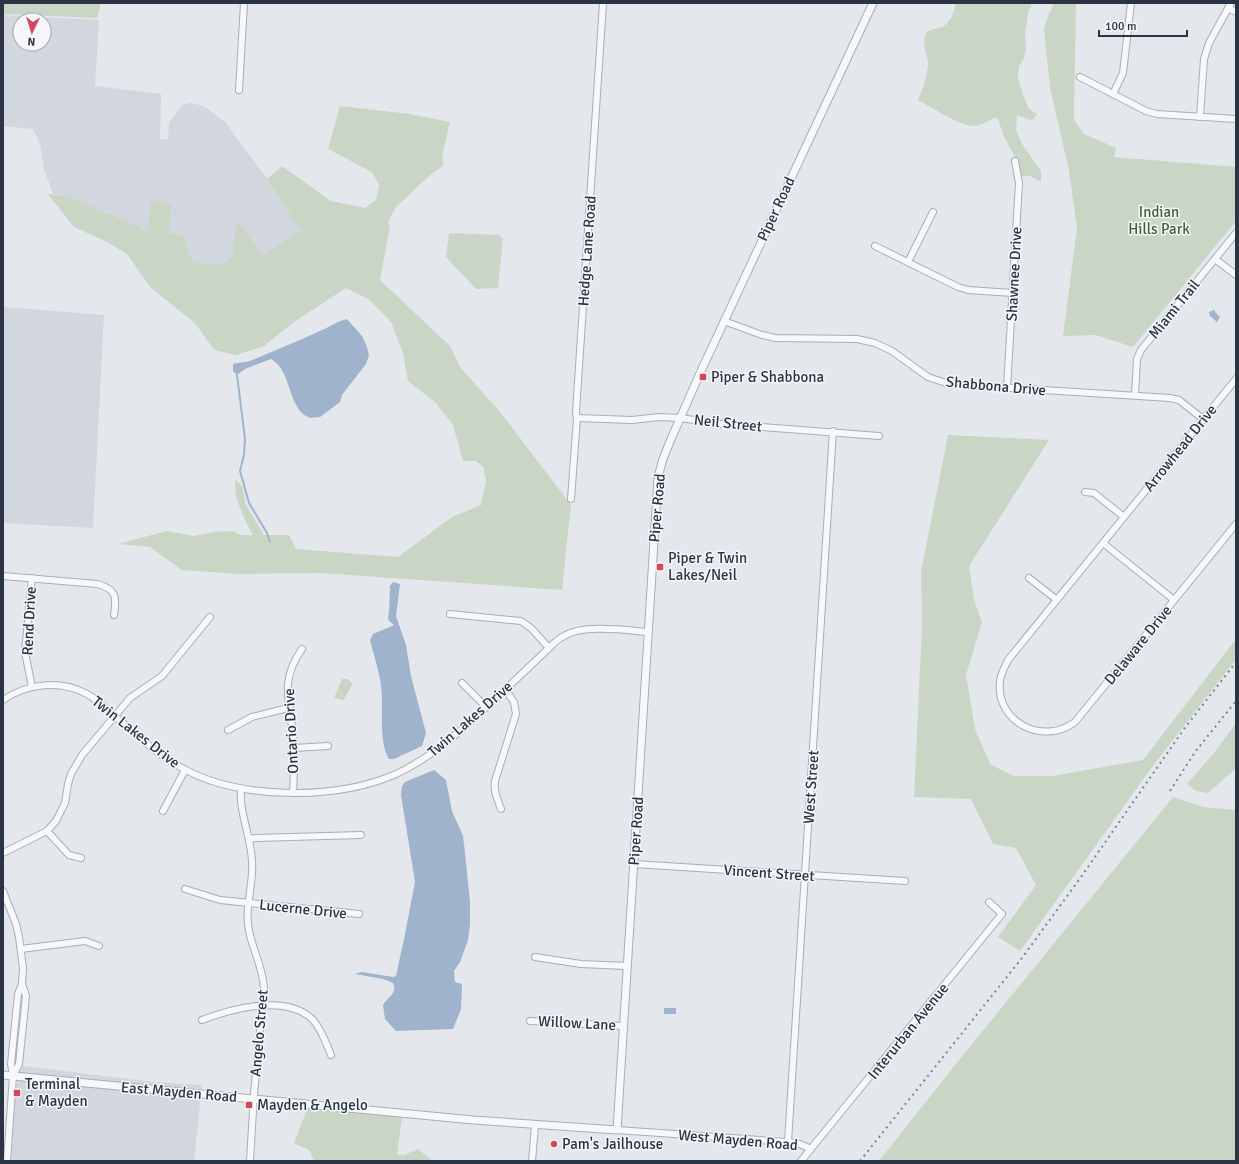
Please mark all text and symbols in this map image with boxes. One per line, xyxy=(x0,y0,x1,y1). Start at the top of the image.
north arrow xyxy=(12,12,52,52)
scale bar xyxy=(1099,12,1187,38)
text: 100 m xyxy=(1105,19,1137,34)
text: N xyxy=(27,35,36,48)
street label: Piper Road xyxy=(753,174,799,244)
street label: Hedge Lane Road xyxy=(574,195,600,307)
park label: Indian Hills Park xyxy=(1128,203,1190,238)
street label: Shawnee Drive xyxy=(1003,226,1025,322)
street label: Miami Trail xyxy=(1145,276,1203,342)
place label: Piper & Shabbona xyxy=(711,368,824,386)
marker: Piper & Shabbona xyxy=(698,372,708,382)
street label: Shabbona Drive xyxy=(945,373,1047,399)
street label: Arrowhead Drive xyxy=(1140,401,1220,495)
street label: Neil Street xyxy=(693,410,763,436)
street label: Piper Road xyxy=(645,473,669,543)
place label: Piper & Twin Lakes/Neil xyxy=(668,549,747,584)
marker: Piper & Twin Lakes/Neil xyxy=(655,562,665,572)
street label: Rend Drive xyxy=(18,586,40,656)
street label: Delaware Drive xyxy=(1100,602,1176,688)
street label: Twin Lakes Drive xyxy=(424,677,516,761)
street label: Ontario Drive xyxy=(280,688,302,774)
street label: Twin Lakes Drive xyxy=(89,692,183,772)
street label: West Street xyxy=(799,750,823,824)
street label: Piper Road xyxy=(625,796,647,866)
street label: Vincent Street xyxy=(723,861,815,885)
street label: Lucerne Drive xyxy=(258,895,348,923)
street label: Interurban Avenue xyxy=(864,979,952,1083)
street label: Angelo Street xyxy=(246,989,272,1077)
street label: Willow Lane xyxy=(538,1012,616,1034)
place label: Terminal & Mayden xyxy=(25,1075,88,1110)
street label: East Mayden Road xyxy=(120,1078,238,1106)
marker: Terminal & Mayden xyxy=(12,1088,22,1098)
place label: Mayden & Angelo xyxy=(257,1096,368,1114)
marker: Mayden & Angelo xyxy=(244,1100,254,1110)
street label: West Mayden Road xyxy=(677,1126,799,1154)
place label: Pam's Jailhouse xyxy=(562,1135,663,1153)
marker: Pam's Jailhouse xyxy=(549,1139,559,1149)

